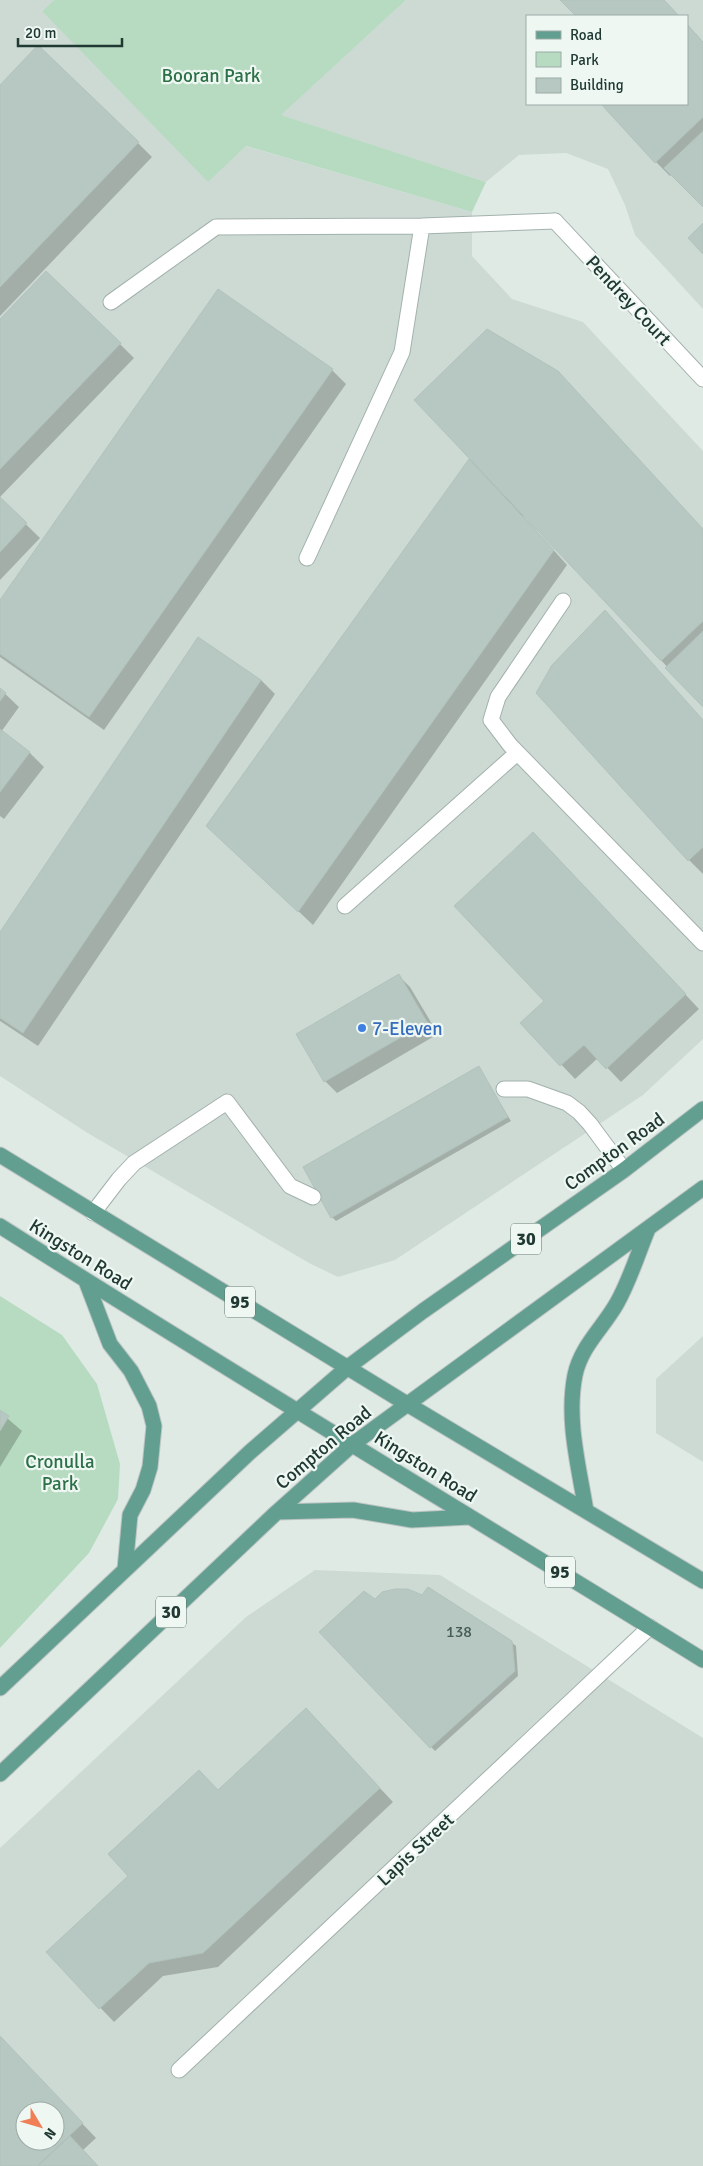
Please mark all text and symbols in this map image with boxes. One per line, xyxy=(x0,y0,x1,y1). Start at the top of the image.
scale bar xyxy=(18,15,121,47)
legend xyxy=(526,15,688,105)
text: 20 m xyxy=(25,24,56,42)
text: Road xyxy=(570,26,602,44)
text: Park xyxy=(570,51,599,69)
park label: Booran Park xyxy=(162,64,261,88)
text: Building xyxy=(570,76,624,94)
street label: Pendrey Court xyxy=(580,251,676,351)
place label: 7-Eleven xyxy=(372,1017,443,1041)
marker: 7-Eleven xyxy=(356,1022,368,1034)
street label: Compton Road xyxy=(560,1107,669,1196)
street label: Kingston Road xyxy=(25,1214,136,1296)
road number: 30 xyxy=(511,1224,541,1254)
road number: 95 xyxy=(225,1286,255,1318)
street label: Compton Road xyxy=(271,1401,377,1495)
street label: Kingston Road xyxy=(370,1426,481,1508)
park label: Cronulla Park xyxy=(25,1450,95,1496)
road number: 95 xyxy=(545,1556,575,1588)
road number: 30 xyxy=(156,1596,186,1628)
house number: 138 xyxy=(446,1622,472,1642)
street label: Lapis Street xyxy=(372,1808,459,1891)
north arrow xyxy=(15,2101,65,2151)
text: N xyxy=(40,2125,60,2143)

